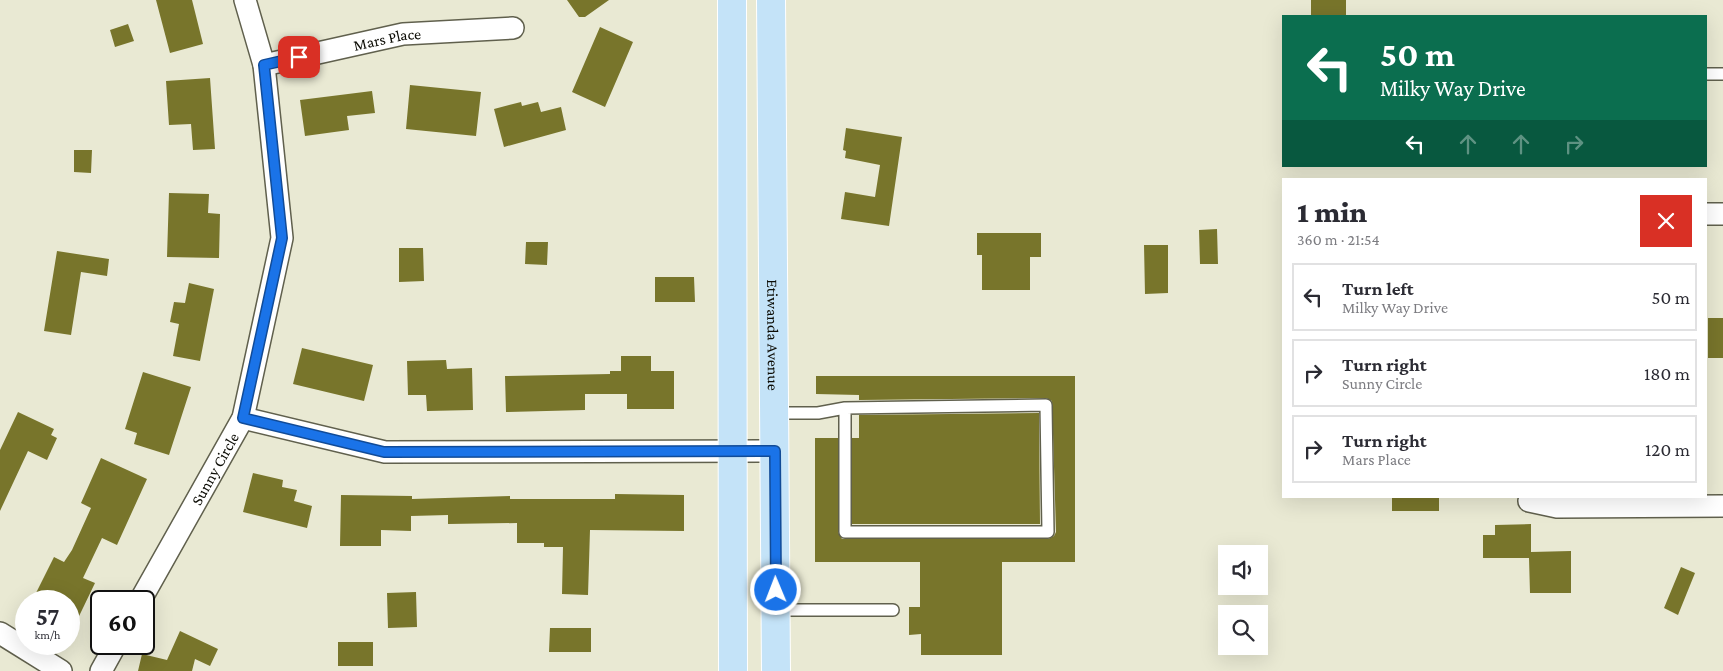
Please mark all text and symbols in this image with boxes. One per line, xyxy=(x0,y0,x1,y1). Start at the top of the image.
street label: Mars Place xyxy=(352,25,421,54)
icon: left xyxy=(1297,35,1362,100)
text: 50 m xyxy=(1380,35,1455,74)
pin xyxy=(278,36,320,78)
icon: arrive xyxy=(285,43,313,71)
text: Milky Way Drive xyxy=(1380,76,1526,101)
icon: left xyxy=(1401,130,1429,158)
icon: ahead xyxy=(1454,130,1482,158)
icon: ahead xyxy=(1507,130,1535,158)
icon: right xyxy=(1560,130,1588,158)
text: 1 min xyxy=(1297,195,1367,228)
button: close xyxy=(1640,195,1692,247)
text: 360 m · 21:54 xyxy=(1297,231,1380,248)
text: Turn left xyxy=(1342,278,1414,299)
street label: Etiwanda Avenue xyxy=(764,279,782,391)
icon: left xyxy=(1299,283,1327,311)
text: 50 m xyxy=(1651,287,1690,308)
text: Milky Way Drive xyxy=(1342,299,1448,316)
text: Turn right xyxy=(1342,354,1427,375)
icon: right xyxy=(1299,359,1327,387)
text: 180 m xyxy=(1644,363,1690,384)
text: Sunny Circle xyxy=(1342,375,1422,392)
street label: Sunny Circle xyxy=(188,430,242,508)
text: Turn right xyxy=(1342,430,1427,451)
icon: right xyxy=(1299,435,1327,463)
text: 120 m xyxy=(1645,439,1690,460)
text: Mars Place xyxy=(1342,451,1411,468)
map controls xyxy=(1218,545,1268,655)
button: sound xyxy=(1218,545,1268,595)
position arrow xyxy=(749,563,801,615)
speed limit sign: 60 xyxy=(90,590,155,655)
text: 57 xyxy=(36,603,59,630)
button: search xyxy=(1218,605,1268,655)
text: km/h xyxy=(35,628,60,642)

